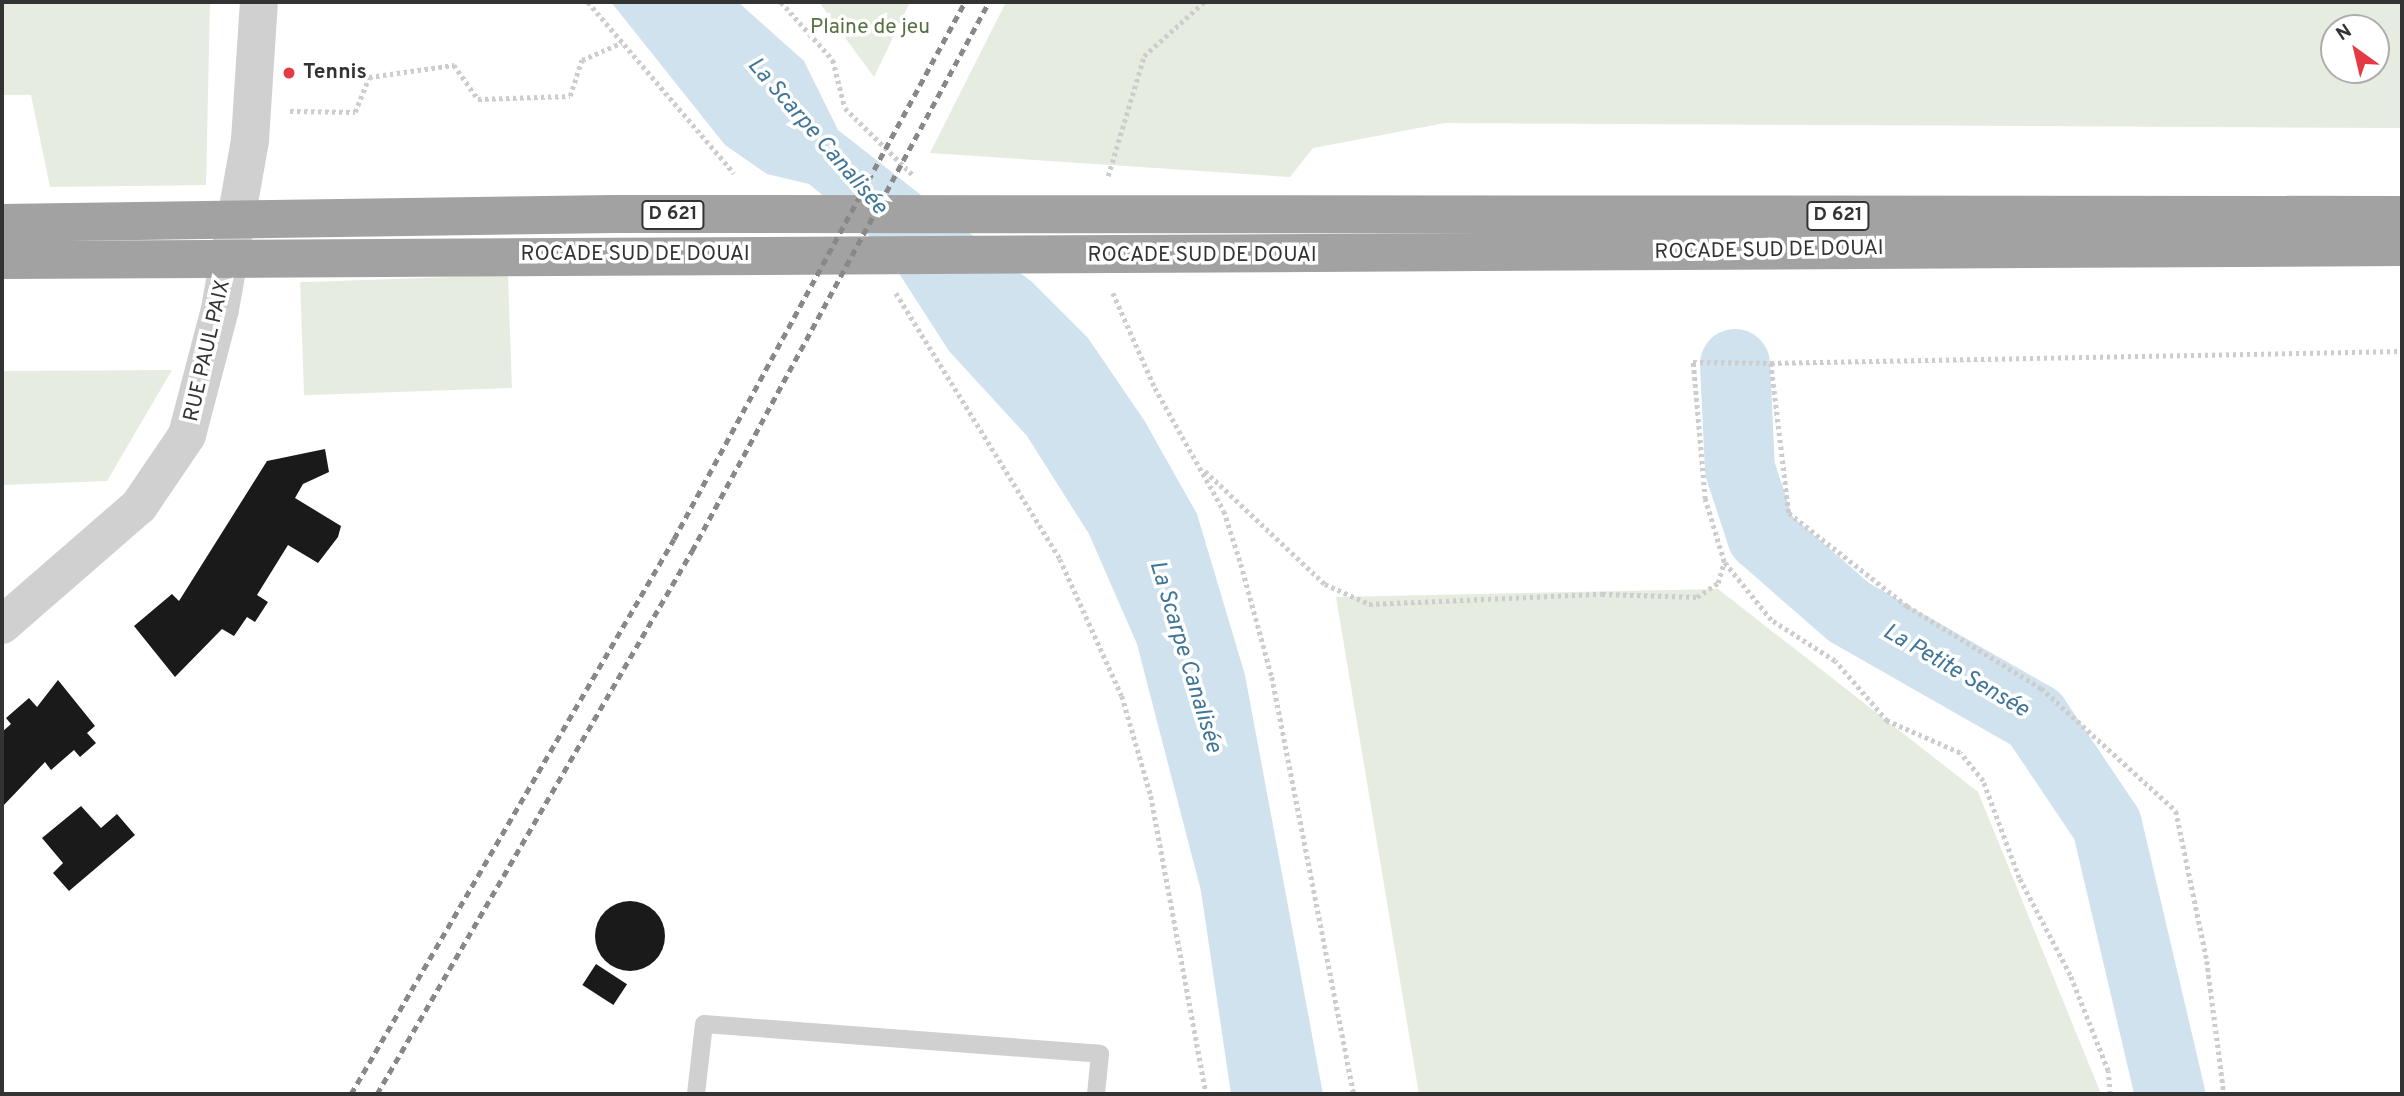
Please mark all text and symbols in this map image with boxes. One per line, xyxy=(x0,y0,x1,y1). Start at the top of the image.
north arrow xyxy=(2320,14,2390,84)
park label: Plaine de jeu xyxy=(810,15,930,41)
text: N xyxy=(2332,19,2357,47)
water label: La Scarpe Canalisée xyxy=(740,53,892,221)
place label: Tennis xyxy=(303,60,367,86)
marker: Tennis xyxy=(281,65,297,81)
road number: D 621 xyxy=(640,200,706,230)
road number: D 621 xyxy=(1805,200,1871,232)
street label: ROCADE SUD DE DOUAI xyxy=(1654,236,1884,266)
street label: ROCADE SUD DE DOUAI xyxy=(520,242,750,268)
street label: ROCADE SUD DE DOUAI xyxy=(1087,243,1317,269)
street label: RUE PAUL PAIX xyxy=(179,278,237,424)
water label: La Scarpe Canalisée xyxy=(1142,558,1226,756)
water label: La Petite Sensée xyxy=(1877,619,2033,725)

